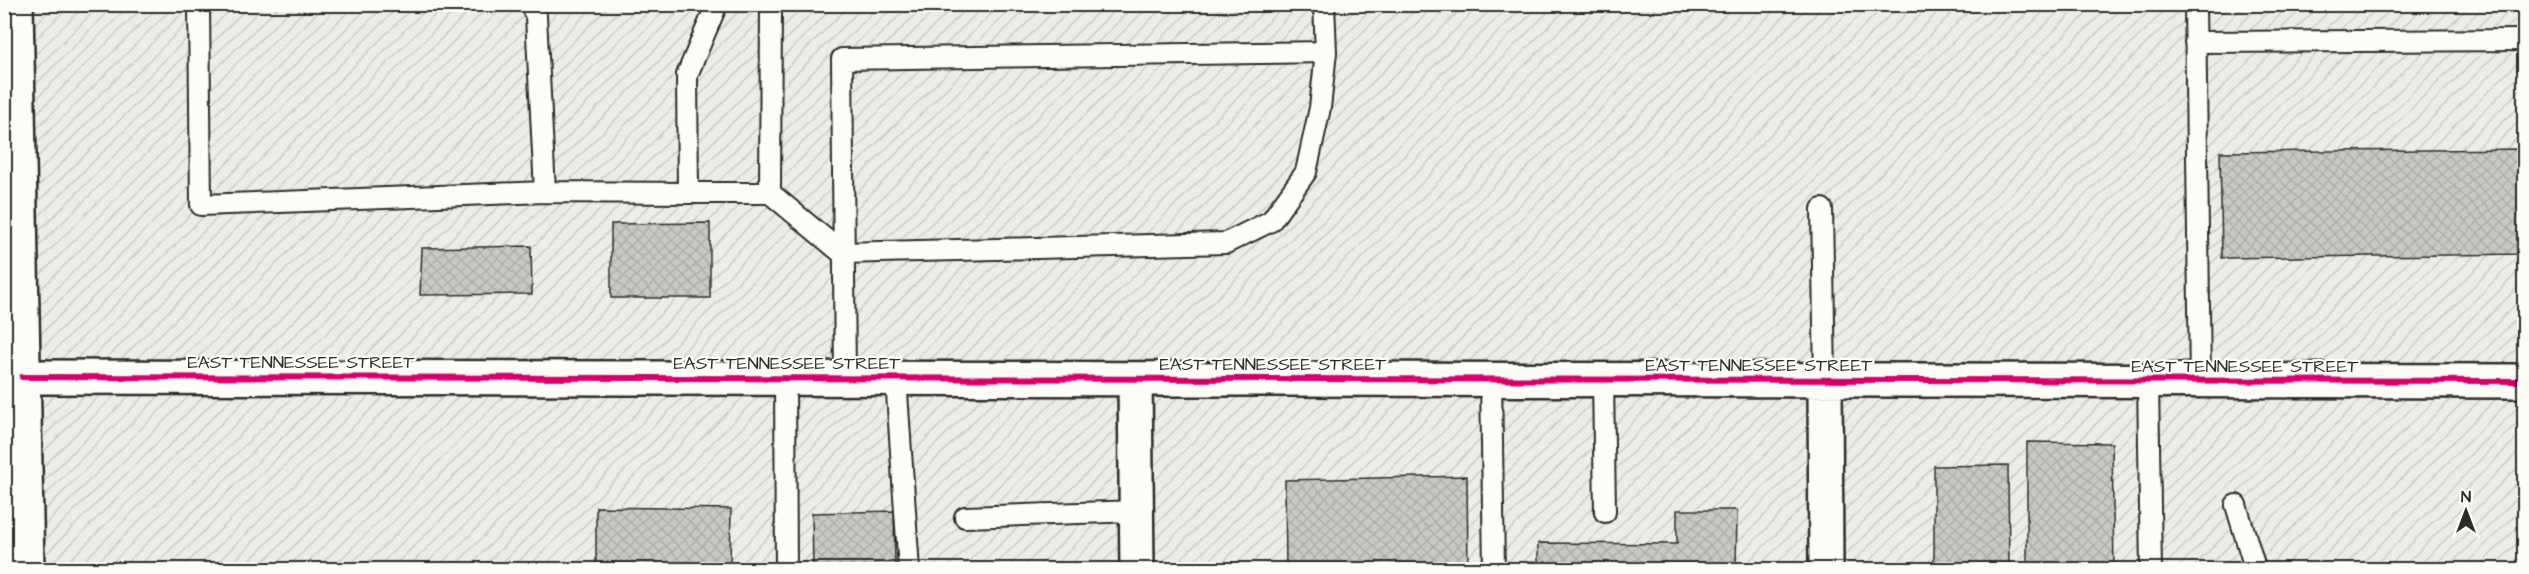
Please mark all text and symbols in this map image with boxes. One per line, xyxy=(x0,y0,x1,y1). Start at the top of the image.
street label: EAST TENNESSEE STREET xyxy=(187,350,415,375)
street label: EAST TENNESSEE STREET xyxy=(673,351,901,376)
street label: EAST TENNESSEE STREET xyxy=(1159,352,1387,377)
street label: EAST TENNESSEE STREET xyxy=(1645,353,1873,378)
street label: EAST TENNESSEE STREET xyxy=(2131,354,2359,379)
north arrow xyxy=(2436,481,2496,541)
text: N xyxy=(2461,486,2471,508)

